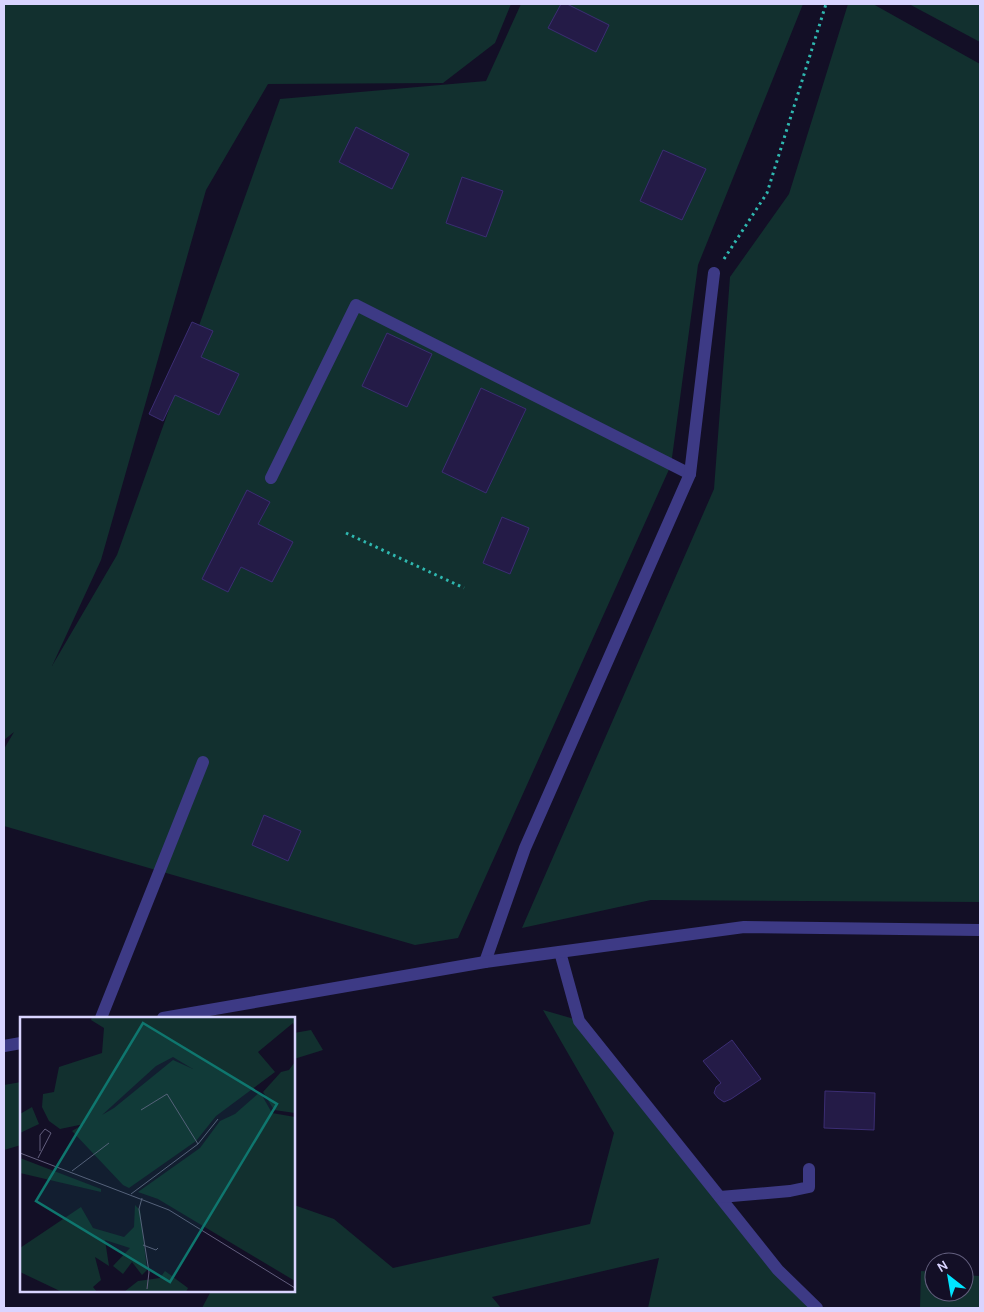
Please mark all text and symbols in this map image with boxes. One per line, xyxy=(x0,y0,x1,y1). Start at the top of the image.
inset map xyxy=(20,1017,295,1292)
north arrow xyxy=(924,1252,974,1302)
text: N xyxy=(934,1256,951,1276)

